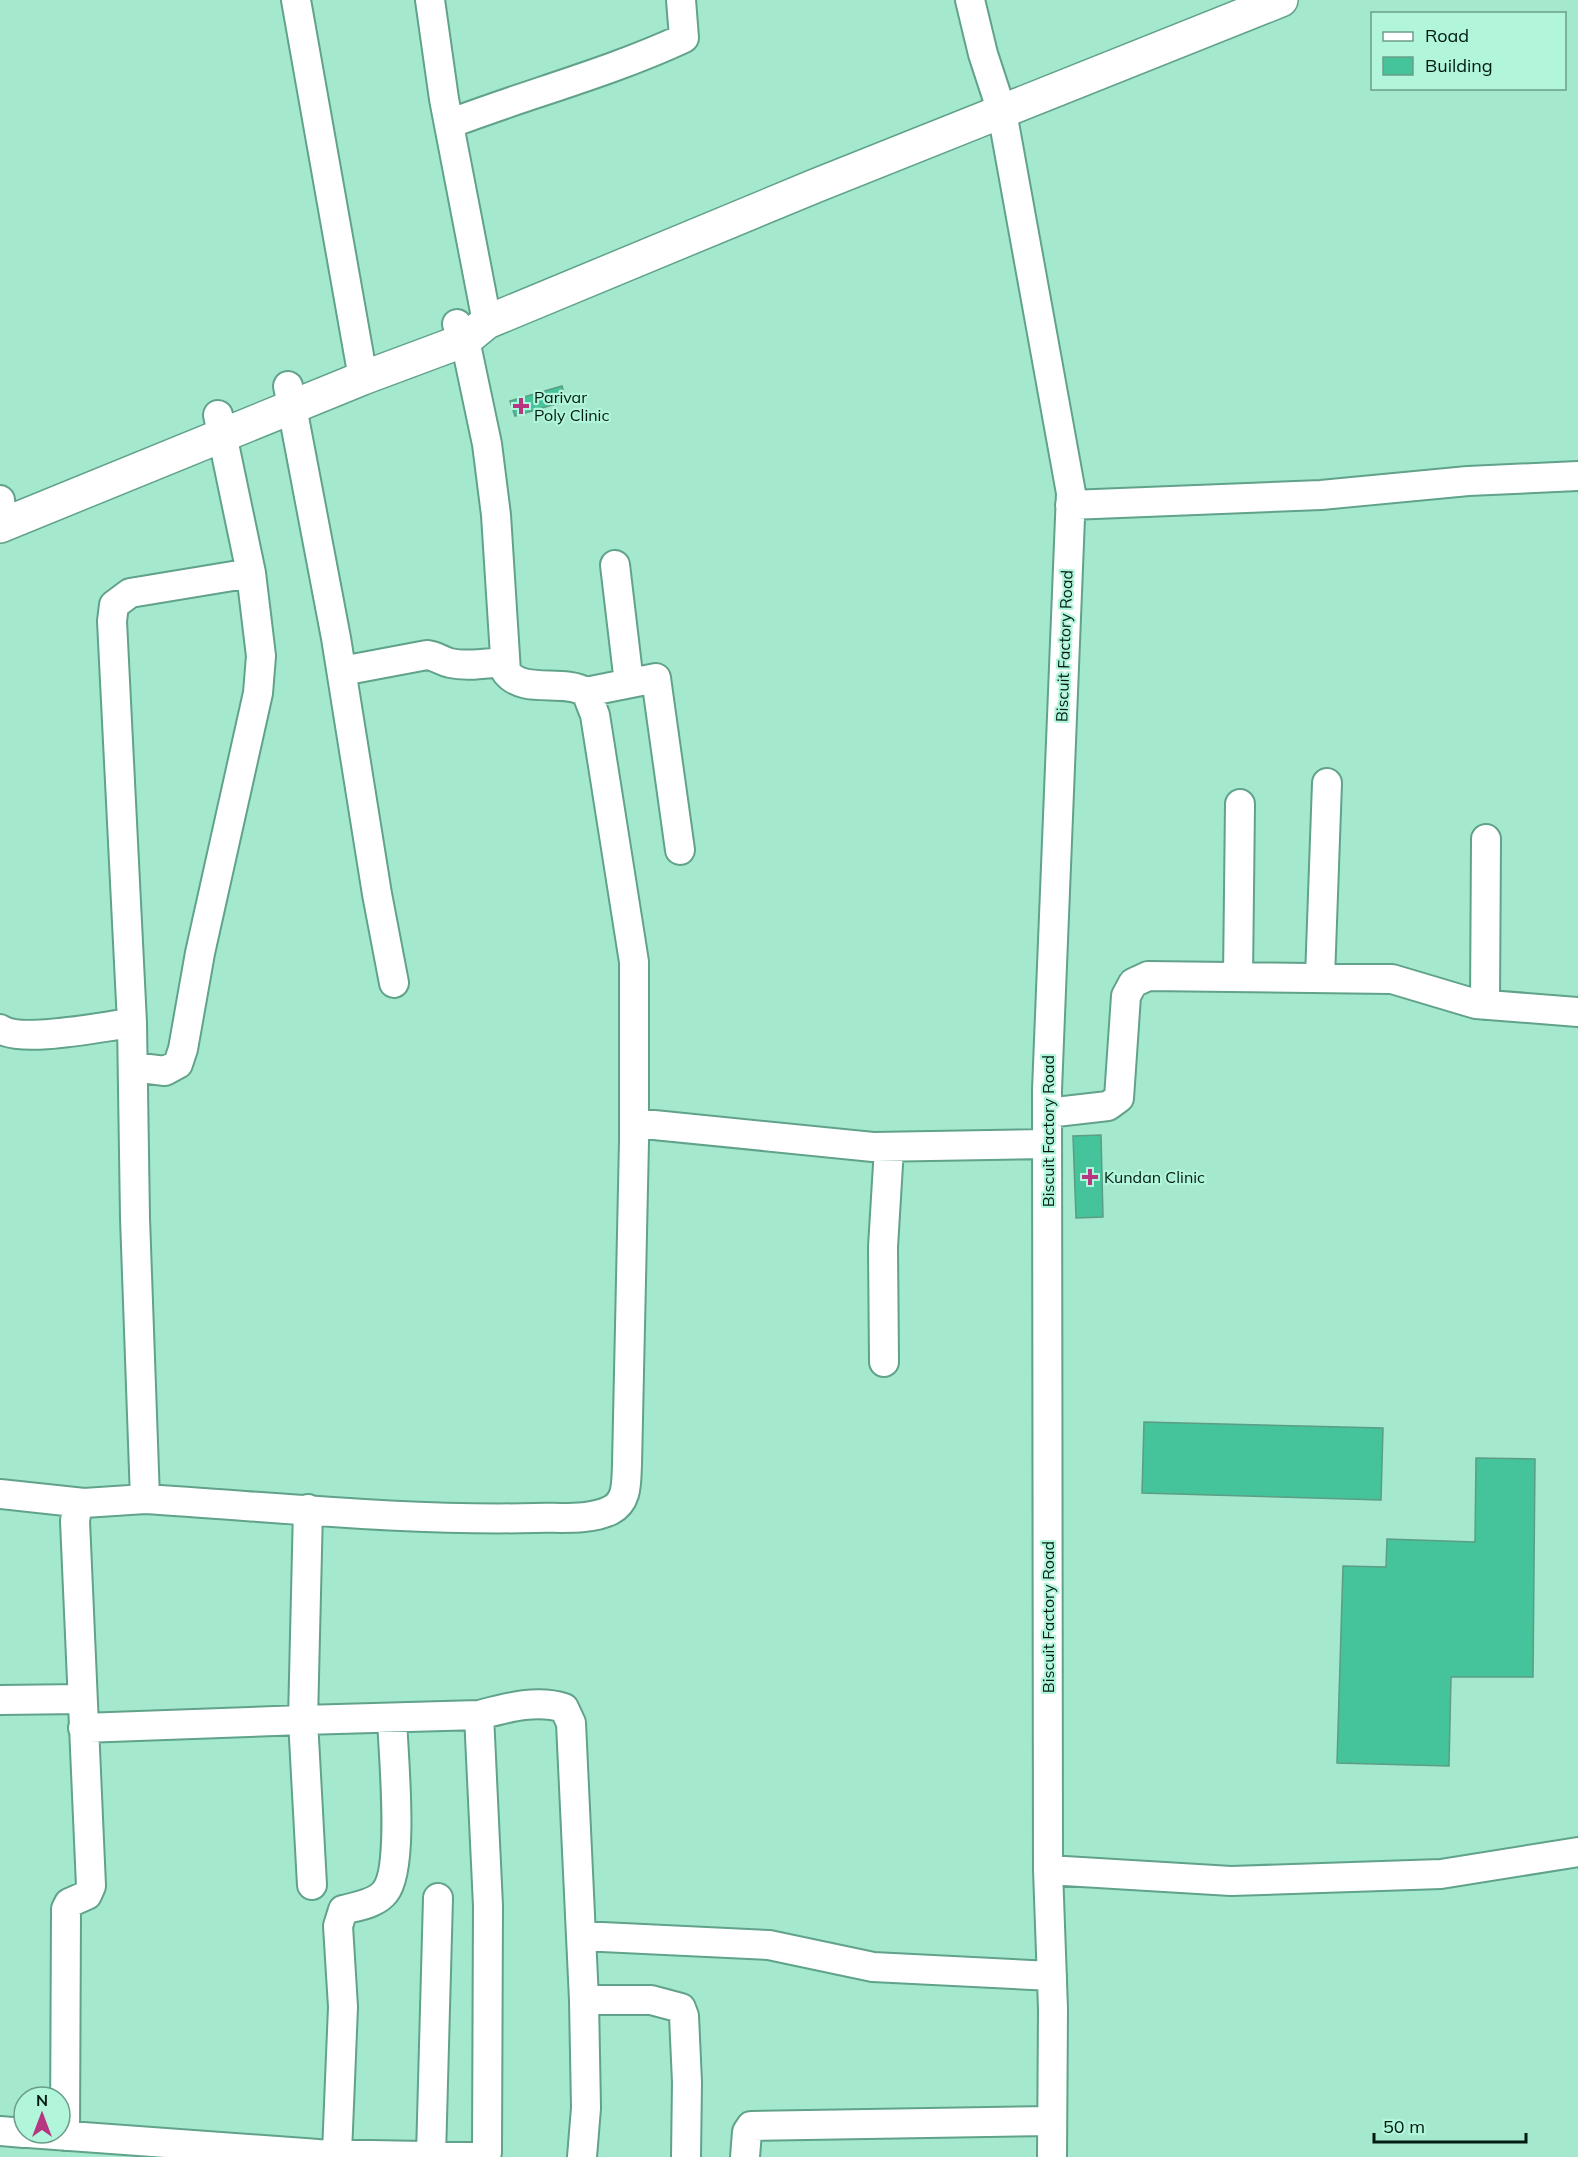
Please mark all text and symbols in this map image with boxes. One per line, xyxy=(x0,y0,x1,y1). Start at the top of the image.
legend xyxy=(1371,12,1566,90)
text: Road xyxy=(1425,24,1469,47)
text: Building xyxy=(1425,54,1493,77)
place label: Parivar Poly Clinic xyxy=(534,387,609,425)
marker: Parivar Poly Clinic xyxy=(512,397,530,415)
street label: Biscuit Factory Road xyxy=(1051,569,1077,723)
street label: Biscuit Factory Road xyxy=(1038,1055,1058,1207)
place label: Kundan Clinic xyxy=(1104,1167,1205,1187)
marker: Kundan Clinic xyxy=(1081,1168,1099,1186)
street label: Biscuit Factory Road xyxy=(1038,1541,1058,1693)
north arrow xyxy=(12,2085,72,2145)
text: N xyxy=(36,2090,48,2110)
scale bar xyxy=(1374,2106,1526,2144)
text: 50 m xyxy=(1383,2115,1425,2138)

